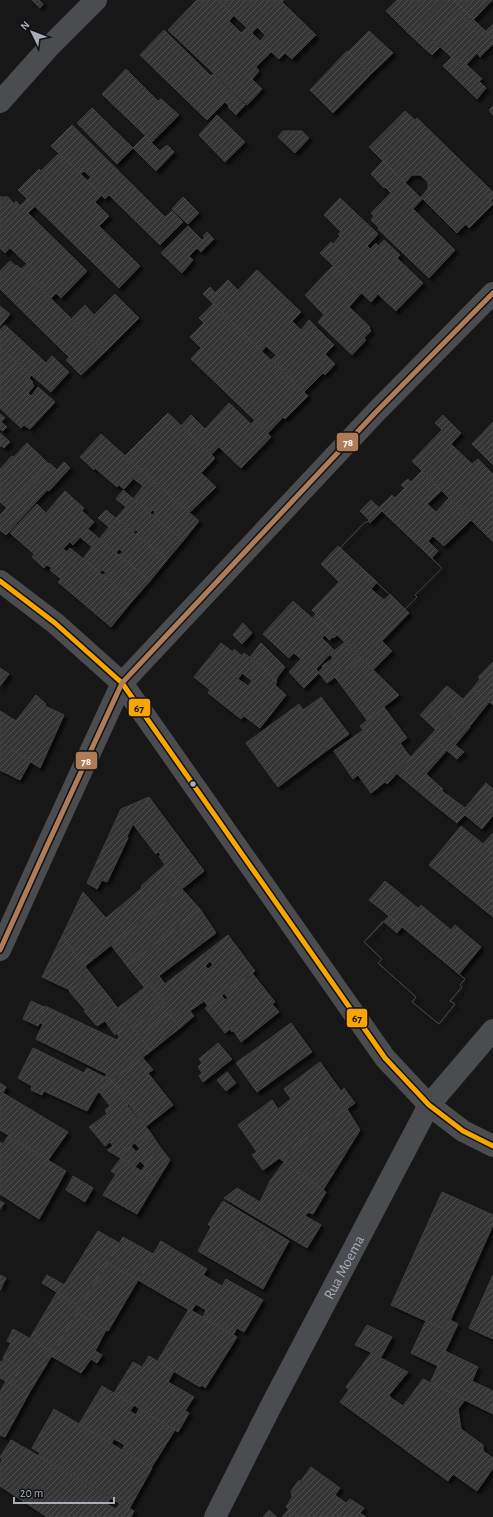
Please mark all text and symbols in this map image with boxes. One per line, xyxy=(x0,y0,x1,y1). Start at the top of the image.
north arrow xyxy=(12,12,52,52)
text: N xyxy=(18,19,32,32)
line badge: 78 xyxy=(336,432,359,452)
text: 78 xyxy=(343,437,353,448)
line badge: 67 xyxy=(128,698,151,717)
text: 67 xyxy=(134,703,144,714)
line badge: 78 xyxy=(75,751,98,770)
text: 78 xyxy=(81,756,91,767)
unlabelled marker xyxy=(188,779,198,789)
line badge: 67 xyxy=(346,1008,368,1028)
text: 67 xyxy=(352,1013,362,1024)
street label: Rua Moema xyxy=(321,1233,367,1302)
scale bar xyxy=(14,1479,114,1505)
text: 20 m xyxy=(20,1487,43,1499)

